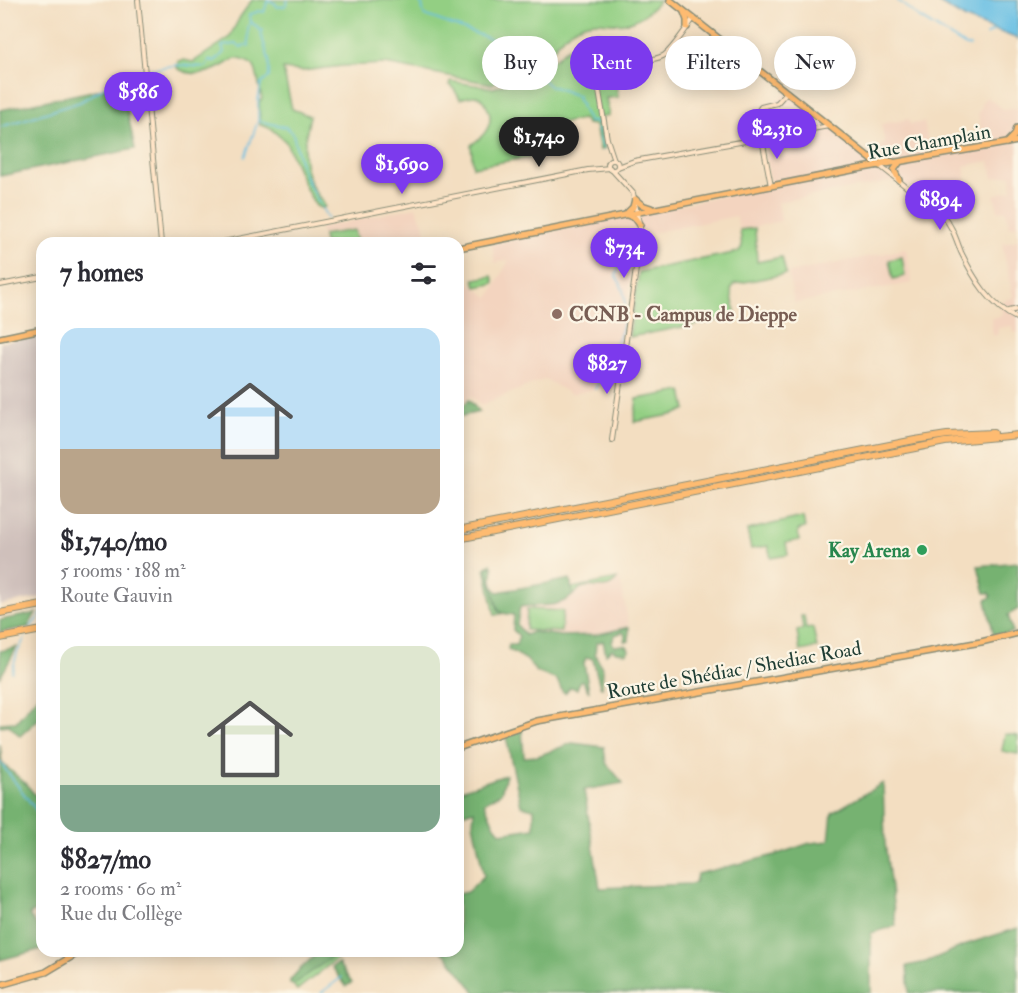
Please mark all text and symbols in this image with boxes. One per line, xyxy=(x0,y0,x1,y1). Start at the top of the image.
chip: Buy xyxy=(482,36,558,90)
chip: Rent xyxy=(570,36,653,90)
chip: Filters xyxy=(665,36,762,90)
chip: New xyxy=(774,36,856,90)
pin: $586 xyxy=(102,72,174,123)
text: $586 xyxy=(118,79,158,104)
pin: $2,310 xyxy=(728,109,826,160)
text: $2,310 xyxy=(751,116,803,141)
pin: $1,740 xyxy=(490,117,588,168)
street label: Rue Champlain xyxy=(865,119,993,166)
text: $1,740 xyxy=(513,124,565,149)
pin: $1,690 xyxy=(353,144,451,195)
text: $1,690 xyxy=(375,151,429,176)
pin: $894 xyxy=(904,180,976,231)
text: $894 xyxy=(919,187,961,212)
pin: $734 xyxy=(588,228,660,279)
text: $734 xyxy=(605,235,643,260)
text: 7 homes xyxy=(60,257,143,289)
icon: filters xyxy=(407,257,440,290)
place label: CCNB - Campus de Dieppe xyxy=(569,302,797,328)
marker: CCNB - Campus de Dieppe xyxy=(550,307,564,321)
pin: $827 xyxy=(571,344,643,395)
text: $827 xyxy=(587,351,627,376)
icon: home xyxy=(196,367,304,475)
text: $1,740/mo xyxy=(60,526,167,558)
place label: Kay Arena xyxy=(828,538,911,564)
marker: Kay Arena xyxy=(915,543,929,557)
text: 5 rooms · 188 m² xyxy=(60,558,186,583)
text: Route Gauvin xyxy=(60,583,173,608)
street label: Route de Shédiac / Shediac Road xyxy=(605,635,863,705)
icon: home xyxy=(196,685,304,793)
text: $827/mo xyxy=(60,844,151,876)
text: 2 rooms · 60 m² xyxy=(60,876,181,901)
text: Rue du Collège xyxy=(60,901,182,926)

